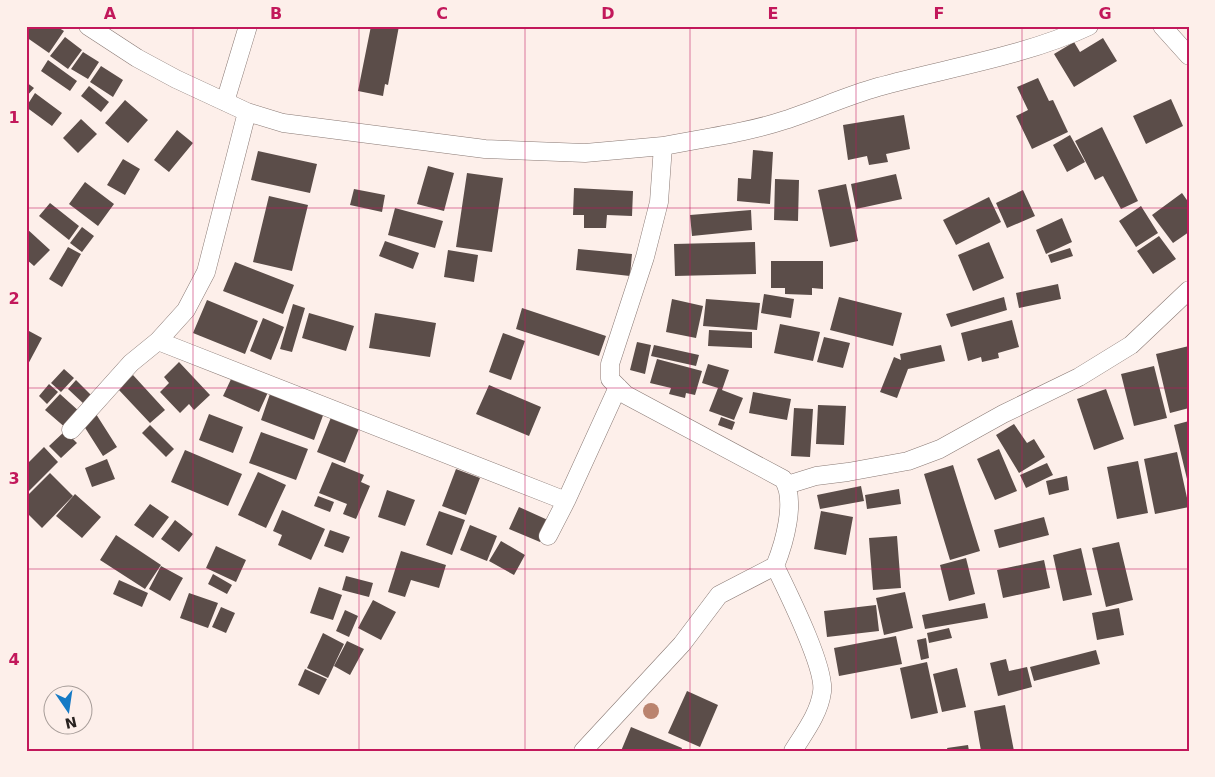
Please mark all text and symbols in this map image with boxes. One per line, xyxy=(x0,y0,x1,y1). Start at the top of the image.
text: A xyxy=(104,4,117,23)
text: B xyxy=(270,4,282,23)
text: C xyxy=(436,4,448,23)
text: D xyxy=(601,4,615,23)
text: E xyxy=(768,4,778,23)
text: F xyxy=(934,4,944,23)
text: G xyxy=(1098,4,1112,23)
text: 1 xyxy=(8,108,20,127)
text: 2 xyxy=(8,289,20,308)
text: 3 xyxy=(8,469,20,488)
text: 4 xyxy=(8,650,20,669)
north arrow xyxy=(42,684,92,734)
text: N xyxy=(63,714,78,732)

